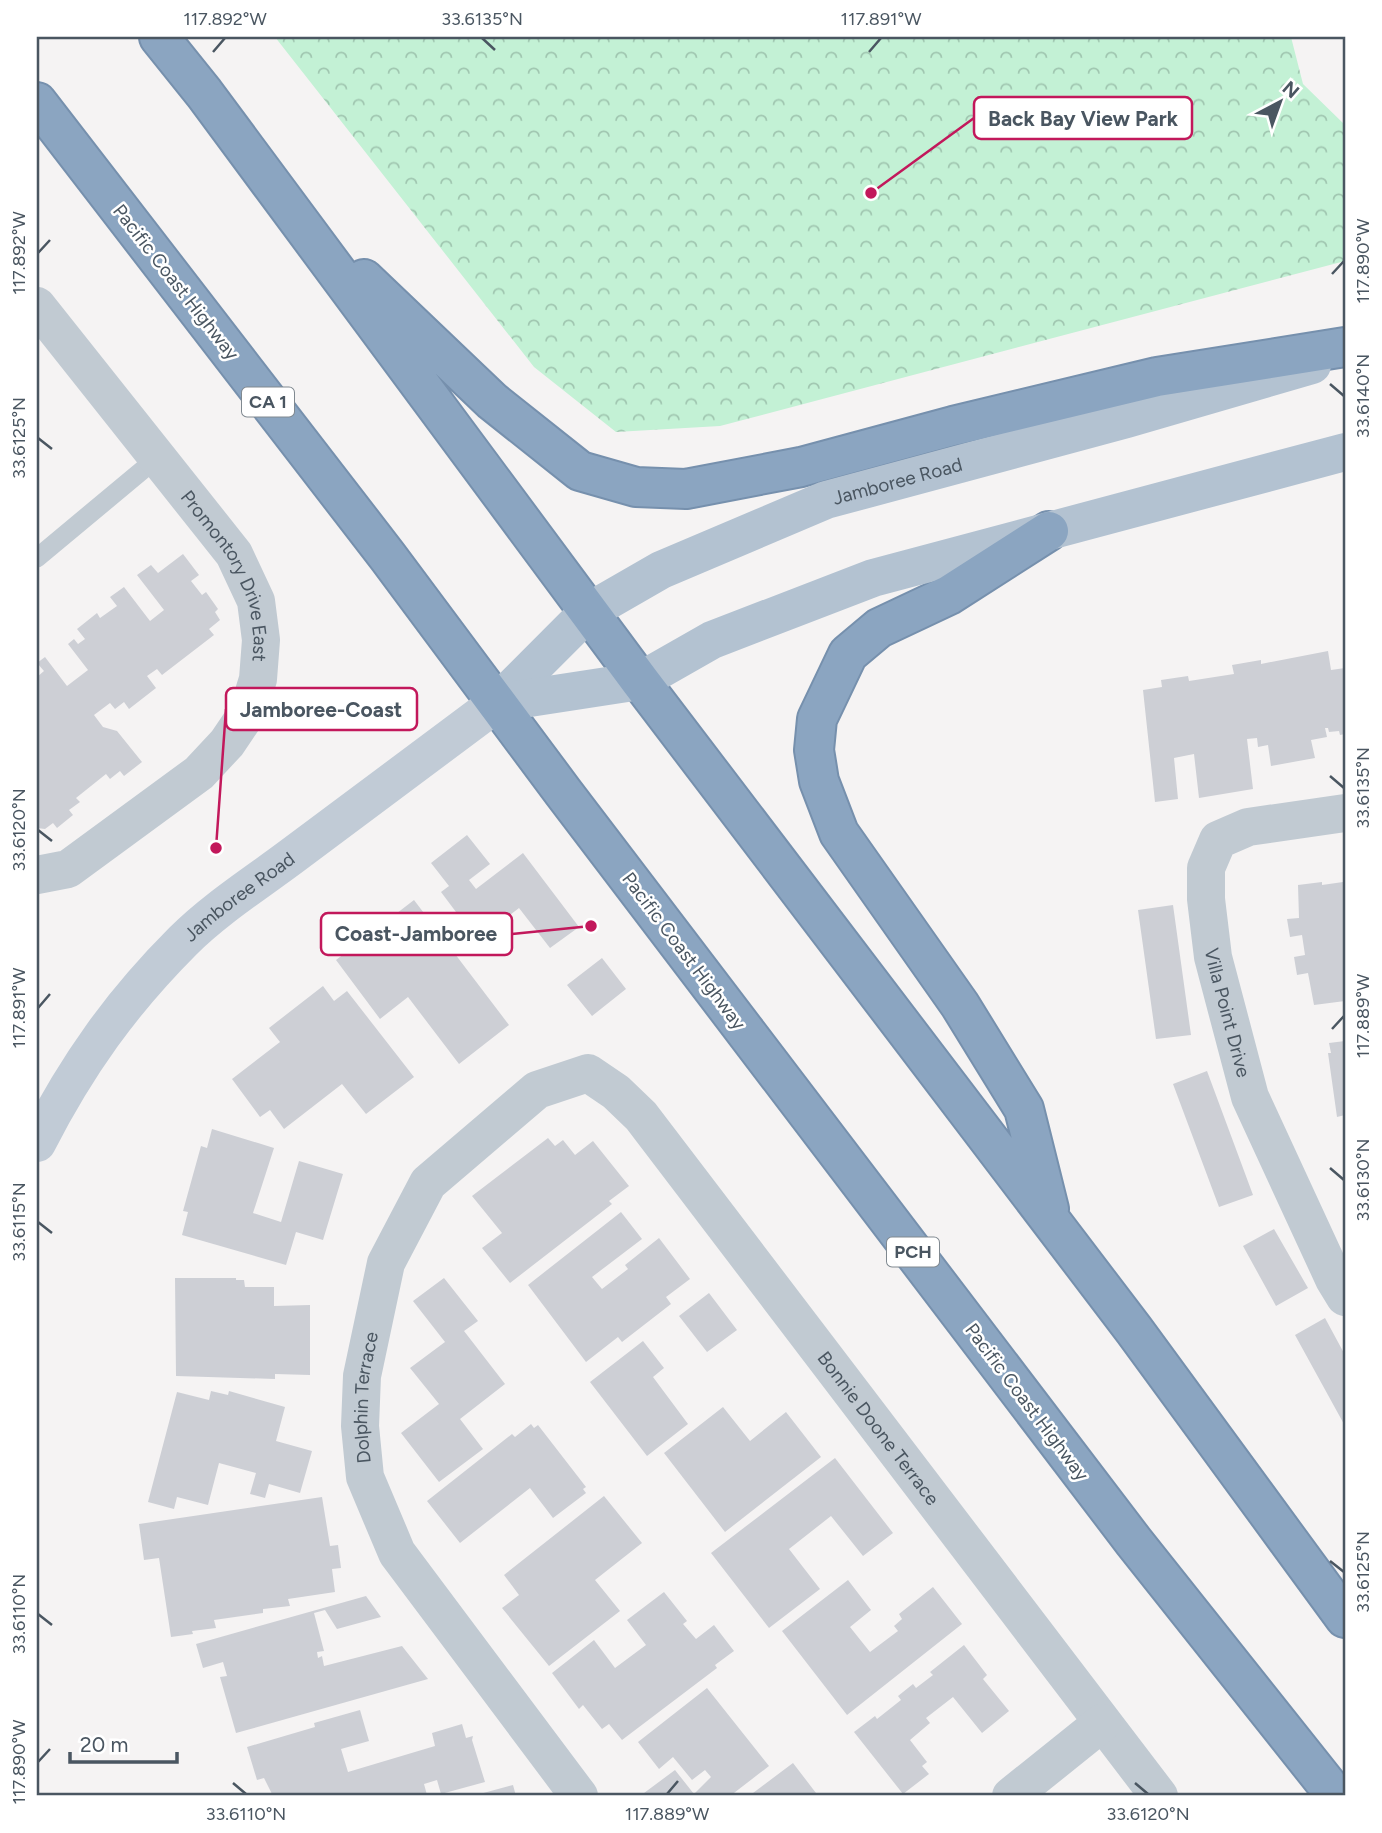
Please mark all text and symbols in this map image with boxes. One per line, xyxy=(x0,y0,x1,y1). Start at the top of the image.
text: 117.892°W xyxy=(183,8,267,30)
text: 33.6135°N xyxy=(441,8,523,30)
text: 117.891°W xyxy=(841,8,922,30)
north arrow xyxy=(1246,66,1316,136)
text: N xyxy=(1278,76,1304,103)
callout: Back Bay View Park xyxy=(974,97,1192,139)
text: Back Bay View Park xyxy=(988,106,1179,131)
street label: Pacific Coast Highway xyxy=(108,200,244,364)
text: 117.892°W xyxy=(8,211,30,295)
text: 117.890°W xyxy=(1352,218,1374,303)
text: 33.6140°N xyxy=(1352,354,1374,438)
road number: CA 1 xyxy=(242,388,294,416)
text: 33.6125°N xyxy=(8,397,30,479)
street label: Jamboree Road xyxy=(830,452,965,509)
street label: Promontory Drive East xyxy=(176,486,273,662)
callout: Jamboree-Coast xyxy=(226,688,417,730)
text: Jamboree-Coast xyxy=(240,697,402,722)
text: 33.6135°N xyxy=(1352,747,1374,829)
text: 33.6120°N xyxy=(8,788,30,872)
street label: Jamboree Road xyxy=(179,847,299,946)
street label: Pacific Coast Highway xyxy=(617,868,751,1034)
callout: Coast-Jamboree xyxy=(321,913,512,955)
text: Coast-Jamboree xyxy=(335,921,498,946)
street label: Villa Point Drive xyxy=(1200,947,1256,1080)
text: 117.891°W xyxy=(8,967,30,1048)
text: 117.889°W xyxy=(1352,973,1374,1058)
text: 33.6130°N xyxy=(1352,1139,1374,1221)
text: 33.6115°N xyxy=(8,1182,30,1262)
road number: PCH xyxy=(887,1238,939,1266)
street label: Pacific Coast Highway xyxy=(960,1319,1094,1485)
street label: Dolphin Terrace xyxy=(348,1330,383,1465)
street label: Bonnie Doone Terrace xyxy=(813,1347,945,1509)
text: 33.6125°N xyxy=(1352,1531,1374,1613)
text: 33.6110°N xyxy=(8,1574,30,1654)
text: 117.890°W xyxy=(8,1719,30,1804)
scale bar xyxy=(70,1721,177,1765)
text: 20 m xyxy=(80,1732,128,1757)
text: 33.6110°N xyxy=(206,1803,286,1825)
text: 117.889°W xyxy=(625,1803,710,1825)
text: 33.6120°N xyxy=(1106,1803,1190,1825)

